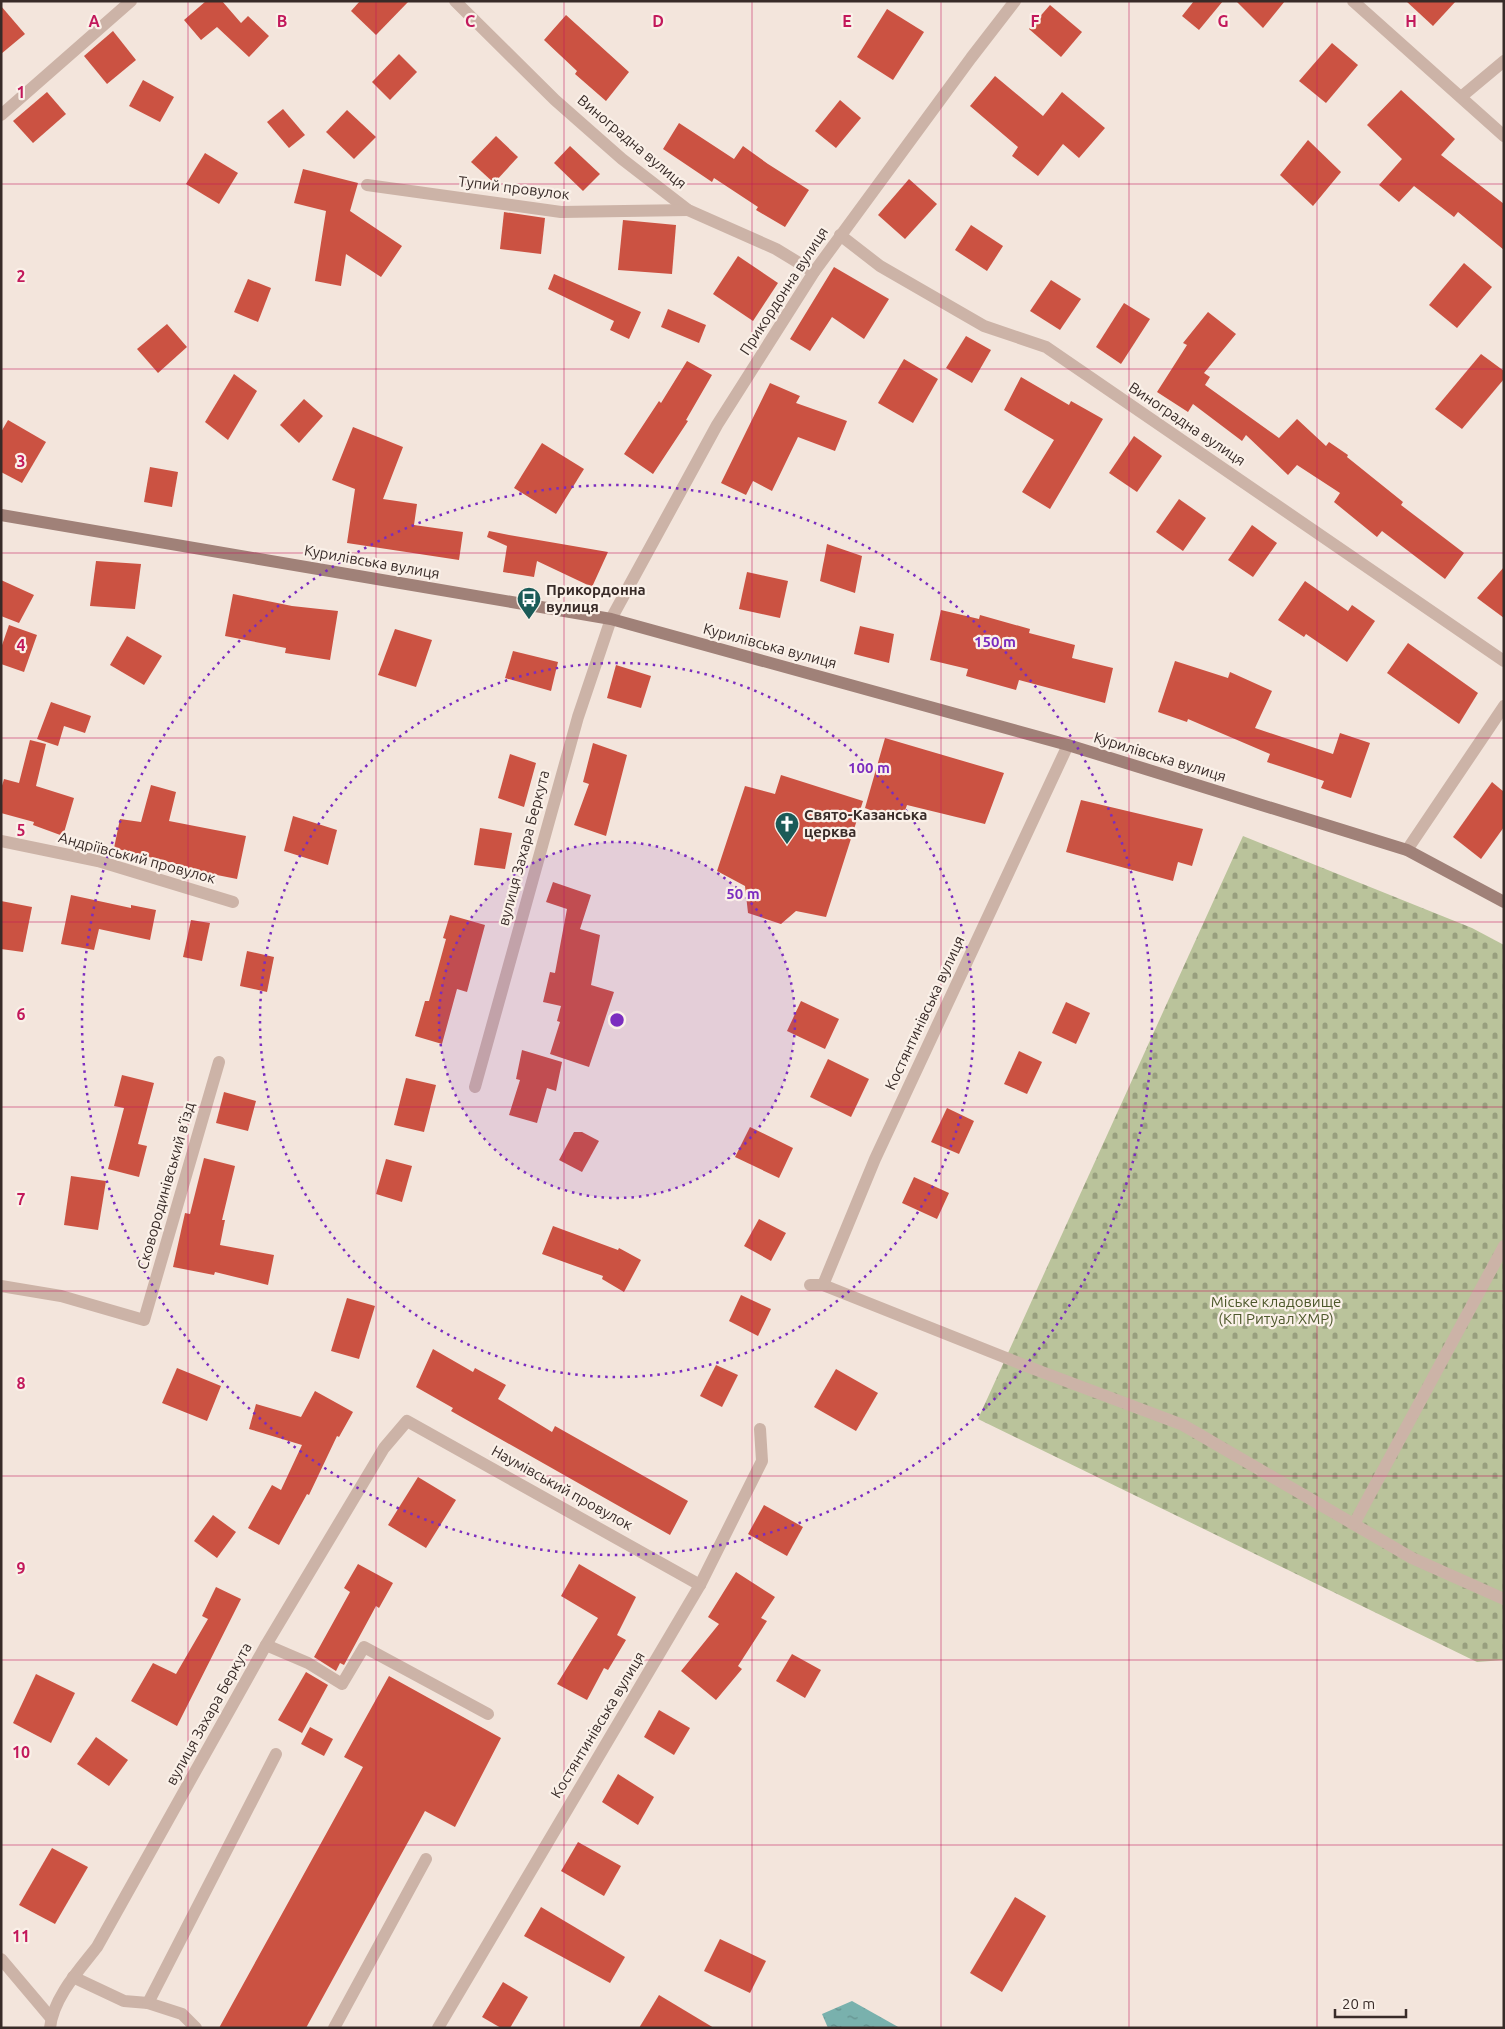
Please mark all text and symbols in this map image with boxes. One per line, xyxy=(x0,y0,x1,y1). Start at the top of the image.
text: A xyxy=(88,12,100,30)
text: B xyxy=(277,12,287,30)
text: C xyxy=(465,12,475,30)
text: D xyxy=(652,12,664,30)
text: E xyxy=(842,12,852,30)
text: F xyxy=(1031,12,1040,30)
text: G xyxy=(1217,12,1229,30)
text: H xyxy=(1405,12,1417,30)
text: 1 xyxy=(16,83,26,101)
street label: Виноградна вулиця xyxy=(574,91,690,192)
street label: Тупий провулок xyxy=(457,172,571,203)
street label: Прикордонна вулиця xyxy=(736,224,831,358)
text: 2 xyxy=(16,267,26,285)
street label: Виноградна вулиця xyxy=(1126,378,1249,469)
text: 3 xyxy=(16,452,26,470)
street label: Курилівська вулиця xyxy=(303,541,441,582)
place label: Прикордонна вулиця xyxy=(546,581,646,615)
bus stop icon: Прикордонна вулиця xyxy=(516,586,542,620)
street label: Курилівська вулиця xyxy=(702,620,839,672)
text: 150 m xyxy=(974,633,1016,650)
text: 4 xyxy=(16,636,26,654)
street label: Курилівська вулиця xyxy=(1092,728,1228,785)
text: 100 m xyxy=(848,759,890,776)
street label: вулиця Захара Беркута xyxy=(495,768,552,928)
place label: Свято-Казанська церква xyxy=(804,806,927,840)
church icon: Свято-Казанська церква xyxy=(774,811,800,845)
text: 5 xyxy=(16,821,26,839)
street label: Андріївський провулок xyxy=(57,828,218,887)
text: 50 m xyxy=(726,885,760,902)
street label: Костянтинівська вулиця xyxy=(881,933,968,1092)
text: 6 xyxy=(16,1005,26,1023)
centre of rings xyxy=(608,1011,626,1029)
street label: Сковородинівський в’їзд xyxy=(133,1100,198,1272)
text: 7 xyxy=(16,1190,26,1208)
park label: Міське кладовище (КП Ритуал ХМР) xyxy=(1211,1293,1341,1327)
text: 8 xyxy=(16,1374,26,1392)
street label: Наумівський провулок xyxy=(489,1442,636,1534)
text: 9 xyxy=(16,1559,26,1577)
street label: вулиця Захара Беркута xyxy=(162,1639,255,1788)
street label: Костянтинівська вулиця xyxy=(547,1648,648,1801)
text: 10 xyxy=(12,1743,30,1761)
text: 11 xyxy=(12,1927,30,1945)
scale bar xyxy=(1335,1986,1406,2018)
text: 20 m xyxy=(1342,1995,1375,2012)

